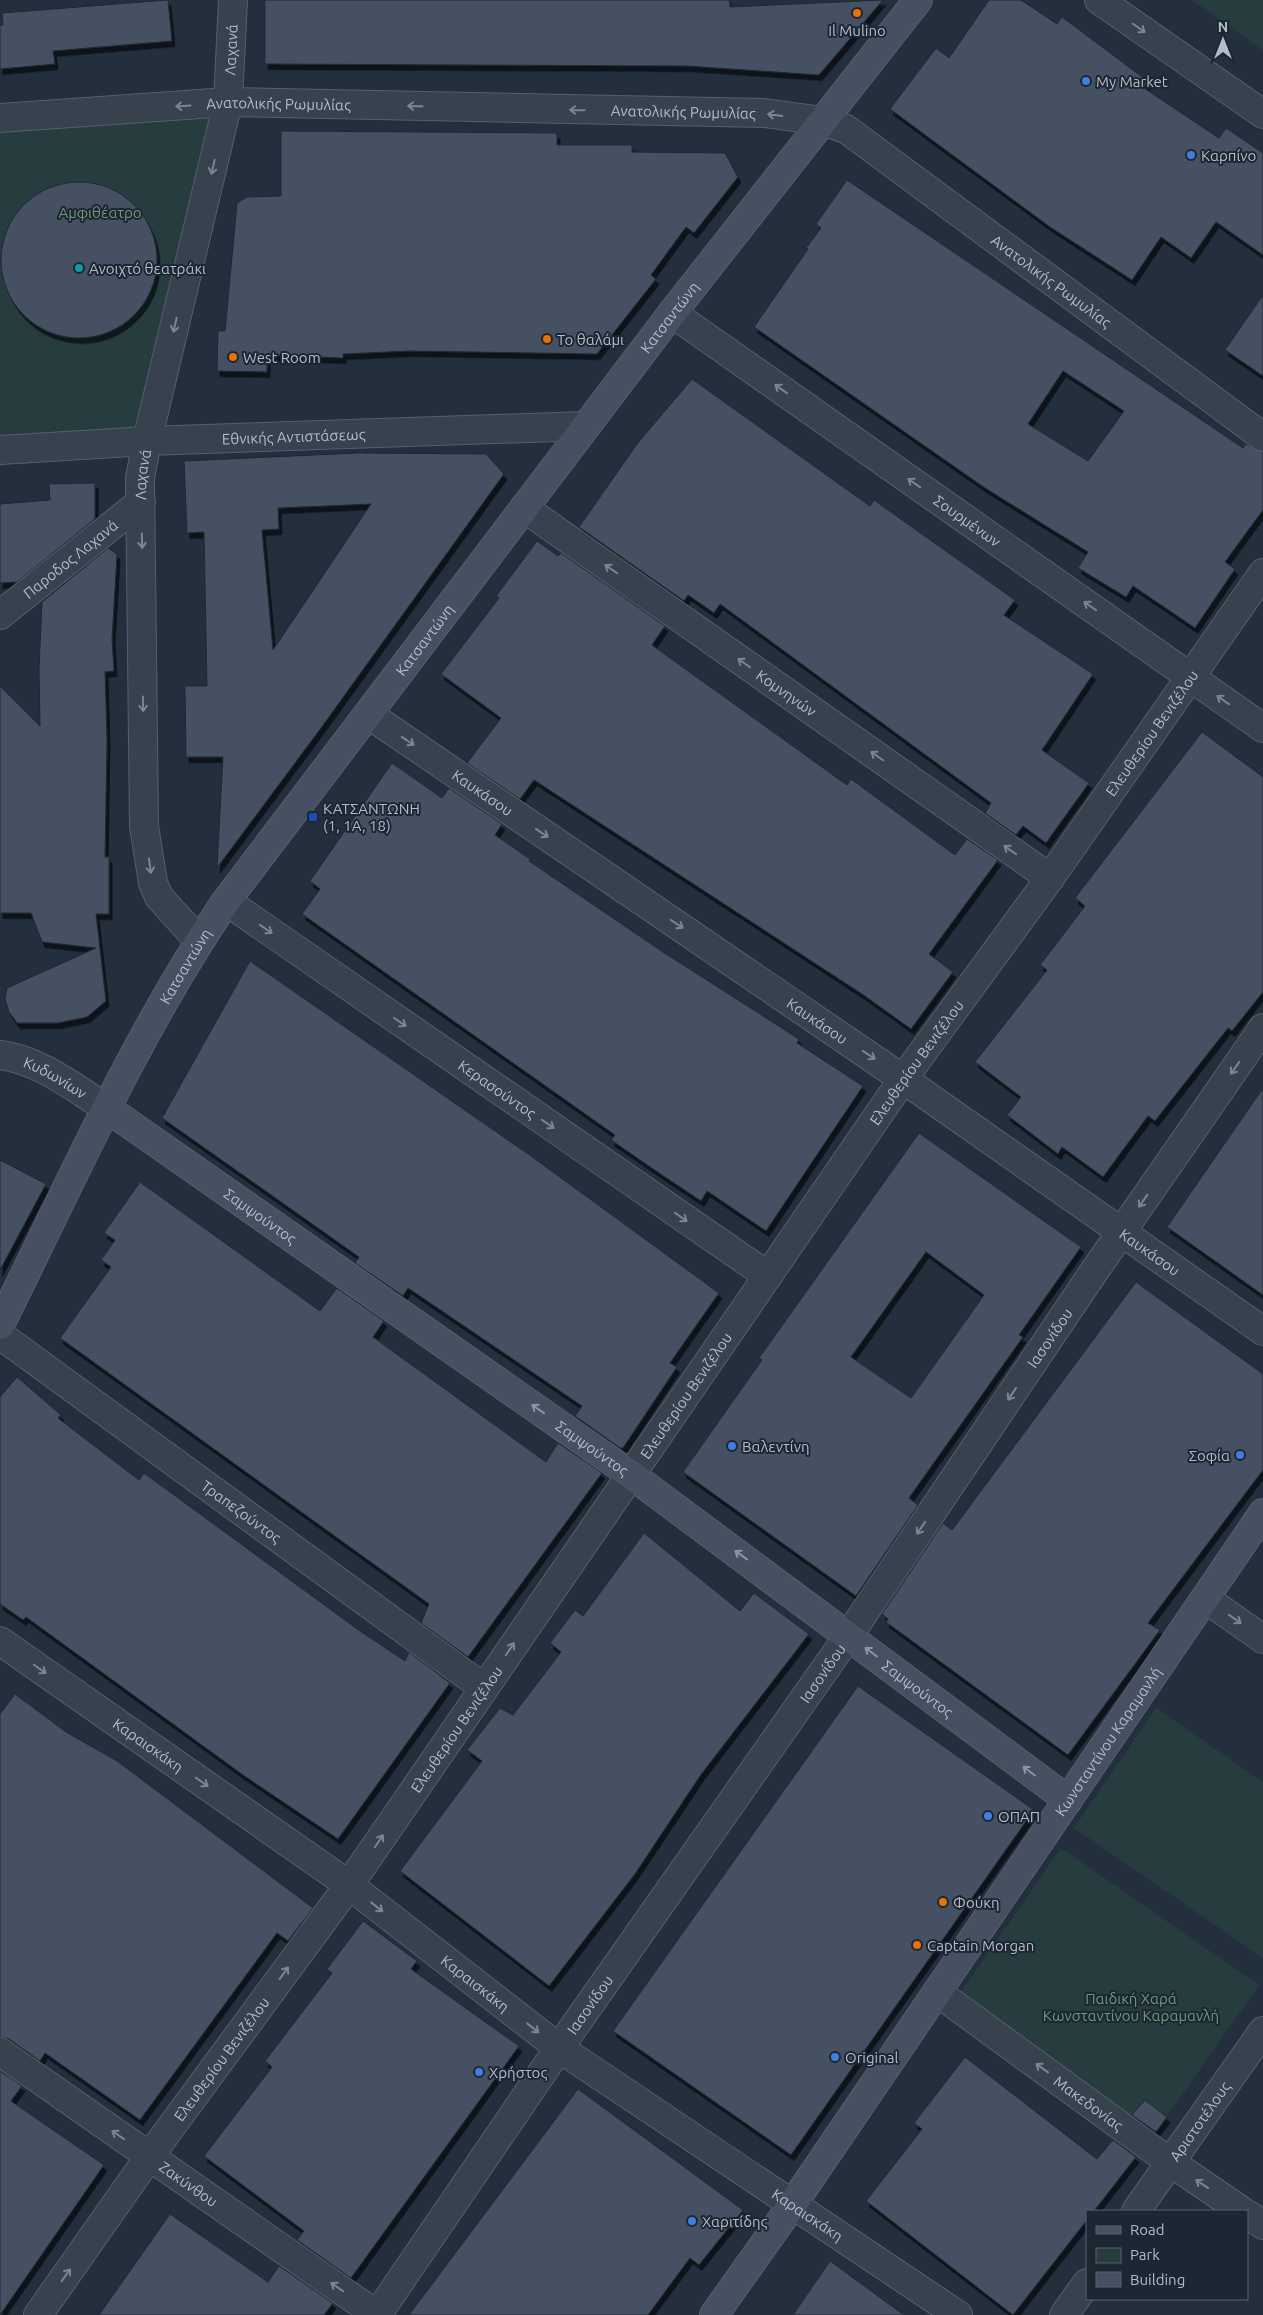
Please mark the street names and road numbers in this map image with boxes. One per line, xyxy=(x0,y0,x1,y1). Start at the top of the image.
street label: Λαχανά xyxy=(221,24,240,76)
street label: Ανατολικής Ρωμυλίας xyxy=(205,93,351,113)
street label: Ανατολικής Ρωμυλίας xyxy=(611,101,756,121)
street label: Ανατολικής Ρωμυλίας xyxy=(988,231,1115,331)
street label: Κατσαντώνη xyxy=(637,278,702,356)
street label: Εθνικής Αντιστάσεως xyxy=(222,425,366,447)
street label: Λαχανά xyxy=(131,448,154,500)
street label: Σουρμένων xyxy=(931,491,1004,550)
street label: Παροδος Λαχανά xyxy=(20,516,121,602)
street label: Κατσαντώνη xyxy=(392,601,457,679)
street label: Κομνηνών xyxy=(753,666,820,720)
street label: Ελευθερίου Βενιζέλου xyxy=(1102,667,1201,799)
street label: Καυκάσου xyxy=(449,766,516,819)
street label: Κατσαντώνη xyxy=(156,925,214,1007)
street label: Καυκάσου xyxy=(784,994,851,1047)
street label: Ελευθερίου Βενιζέλου xyxy=(866,997,967,1128)
street label: Κυδωνίων xyxy=(21,1053,90,1102)
street label: Κερασούντος xyxy=(455,1056,540,1122)
street label: Σαμψούντος xyxy=(221,1184,300,1247)
street label: Καυκάσου xyxy=(1116,1225,1183,1279)
street label: Ιασoνίδου xyxy=(1023,1305,1075,1371)
street label: Ελευθερίου Βενιζέλου xyxy=(636,1329,735,1462)
street label: Σαμψούντος xyxy=(553,1417,632,1479)
street label: Τραπεζούντος xyxy=(198,1476,285,1546)
street label: Ιασoνίδου xyxy=(796,1640,849,1706)
street label: Σαμψούντος xyxy=(879,1656,957,1720)
street label: Ελευθερίου Βενιζέλου xyxy=(407,1663,506,1795)
street label: Κωνσταντίνου Καραμανλή xyxy=(1051,1663,1164,1819)
street label: Καραισκάκη xyxy=(110,1714,187,1775)
street label: Καραισκάκη xyxy=(438,1951,513,2015)
street label: Ιασoνίδου xyxy=(563,1972,616,2037)
street label: Ελευθερίου Βενιζέλου xyxy=(170,1994,272,2124)
street label: Μακεδονίας xyxy=(1051,2072,1127,2134)
street label: Αριστοτέλους xyxy=(1166,2078,1233,2164)
street label: Ζακύνθου xyxy=(156,2157,221,2210)
street label: Καραισκάκη xyxy=(769,2185,846,2244)

